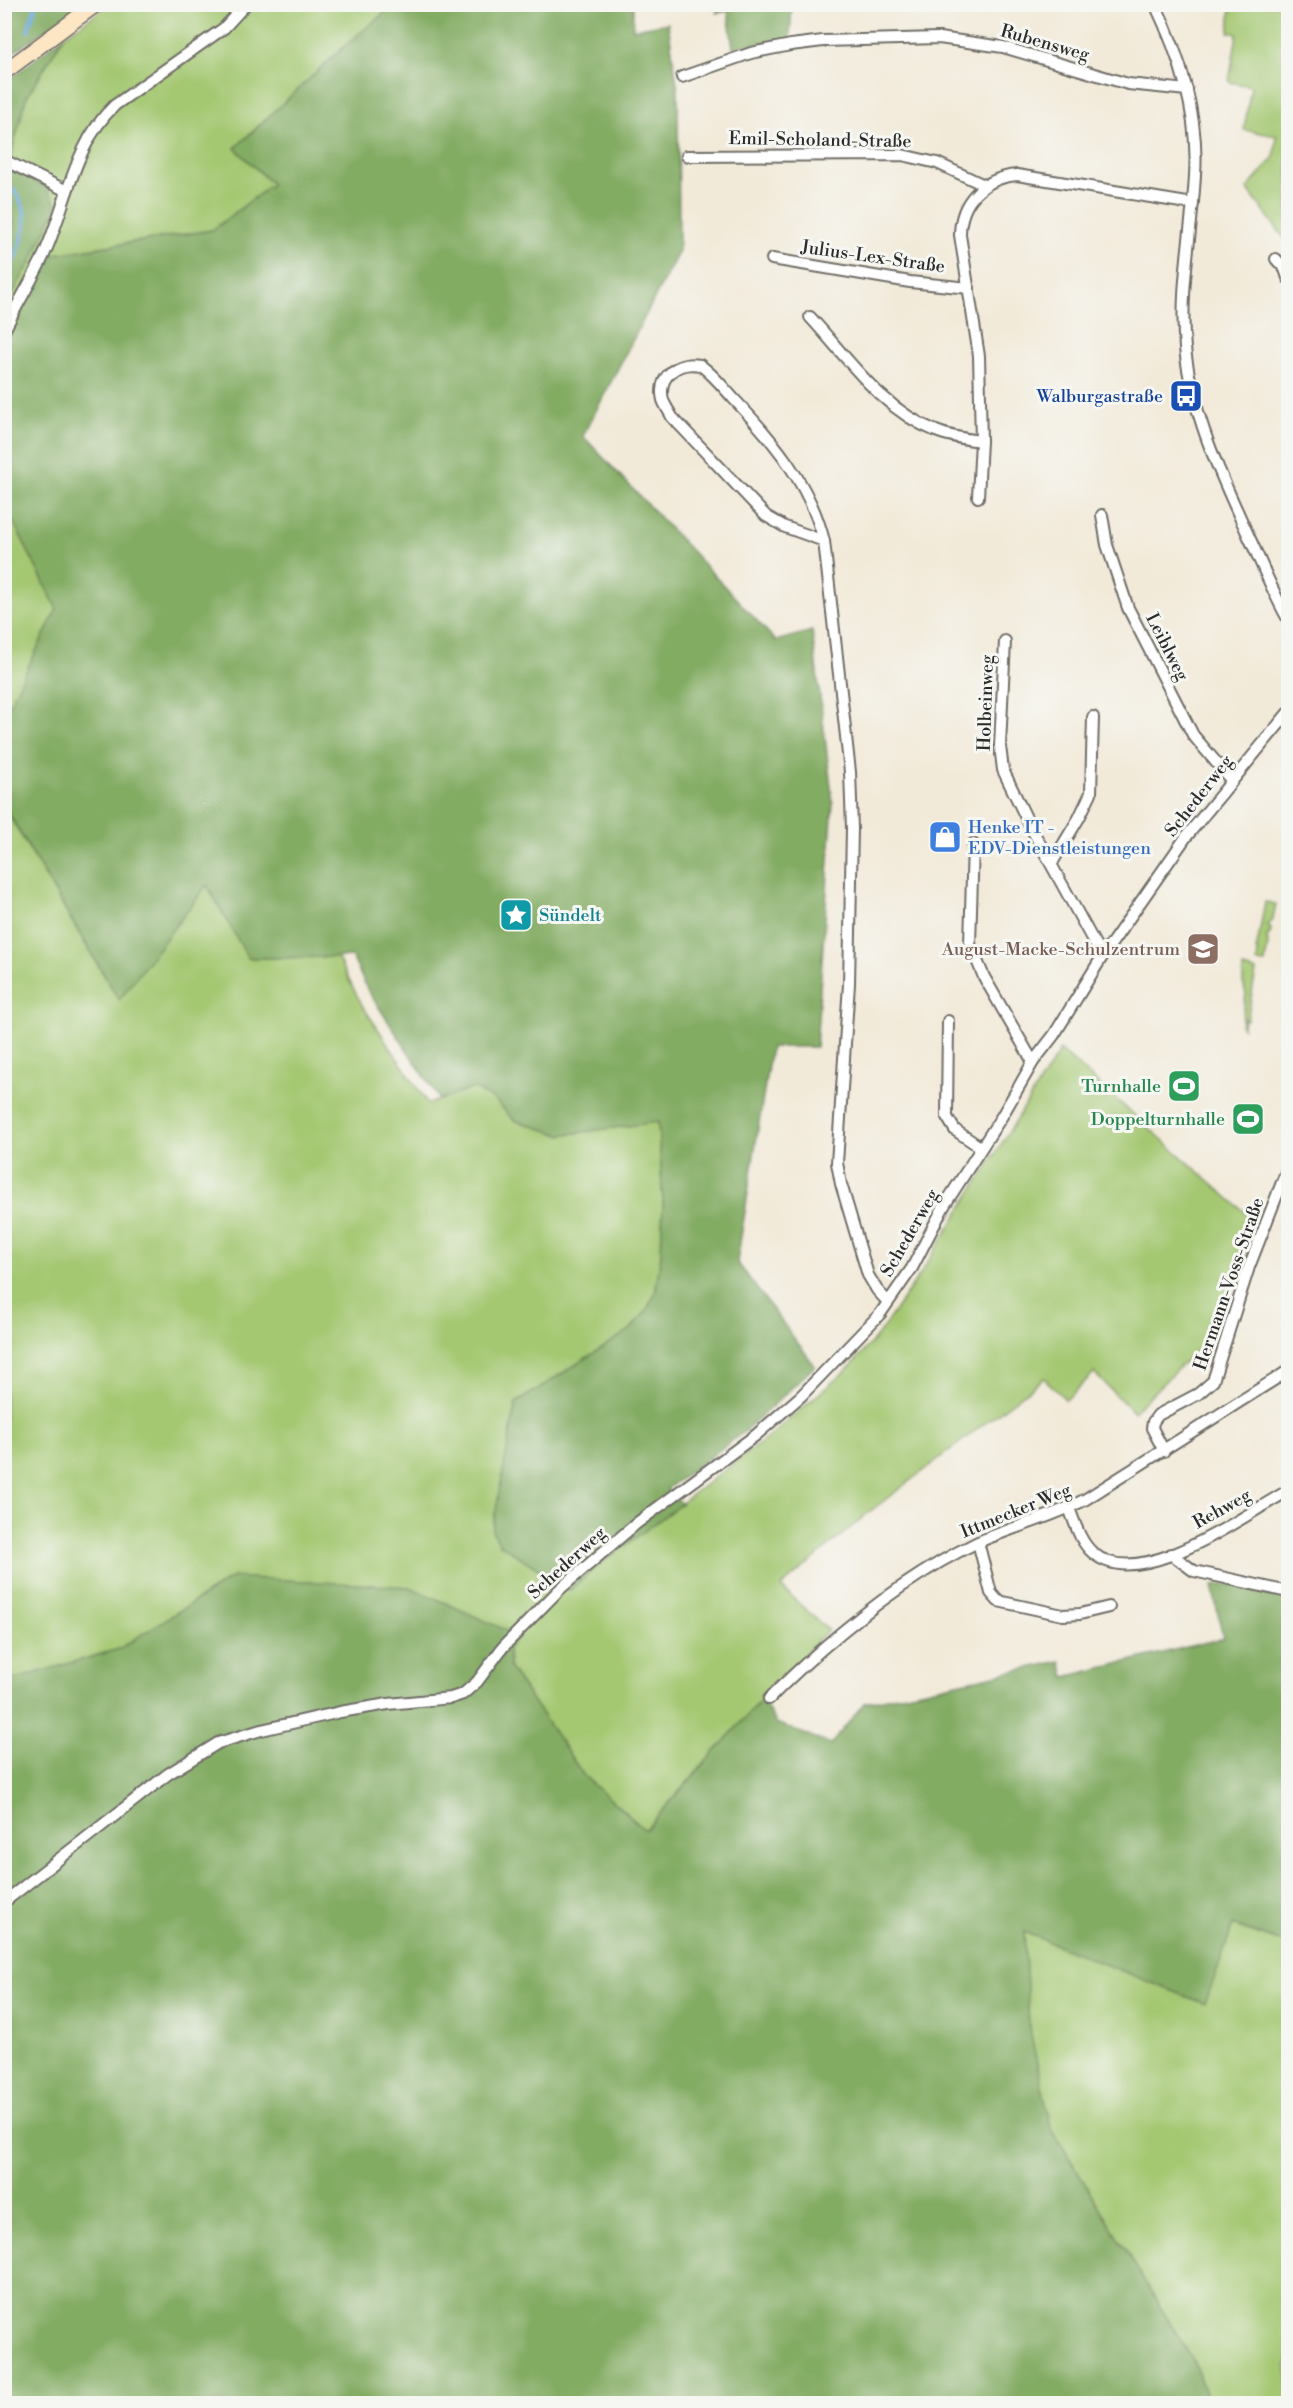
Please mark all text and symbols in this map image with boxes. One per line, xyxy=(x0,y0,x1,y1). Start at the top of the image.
street label: Rubensweg xyxy=(998,19,1093,67)
street label: Emil-Scholand-Straße xyxy=(728,127,912,153)
street label: Julius-Lex-Straße xyxy=(799,235,946,278)
bus stop icon: Walburgastraße xyxy=(1168,378,1204,414)
place label: Walburgastraße xyxy=(1035,385,1163,408)
street label: Leiblweg xyxy=(1140,609,1194,685)
street label: Holbeinweg xyxy=(973,654,999,752)
street label: Schederweg xyxy=(1160,750,1239,842)
place label: Henke IT - EDV-Dienstleistungen xyxy=(968,816,1151,860)
shop icon: Henke IT - EDV-Dienstleistungen xyxy=(927,819,963,855)
place icon: Sündelt xyxy=(498,897,534,933)
place label: Sündelt xyxy=(539,904,602,927)
school or university icon: August-Macke-Schulzentrum xyxy=(1185,931,1221,967)
place label: August-Macke-Schulzentrum xyxy=(941,938,1180,961)
sports icon: Turnhalle xyxy=(1166,1068,1202,1104)
place label: Turnhalle xyxy=(1081,1075,1161,1098)
sports icon: Doppelturnhalle xyxy=(1230,1101,1266,1137)
place label: Doppelturnhalle xyxy=(1091,1108,1225,1131)
street label: Schederweg xyxy=(876,1184,945,1281)
street label: Hermann-Voss-Straße xyxy=(1189,1195,1269,1373)
street label: Ittmecker Weg xyxy=(957,1478,1075,1544)
street label: Rehweg xyxy=(1189,1483,1256,1534)
street label: Schederweg xyxy=(523,1521,611,1604)

